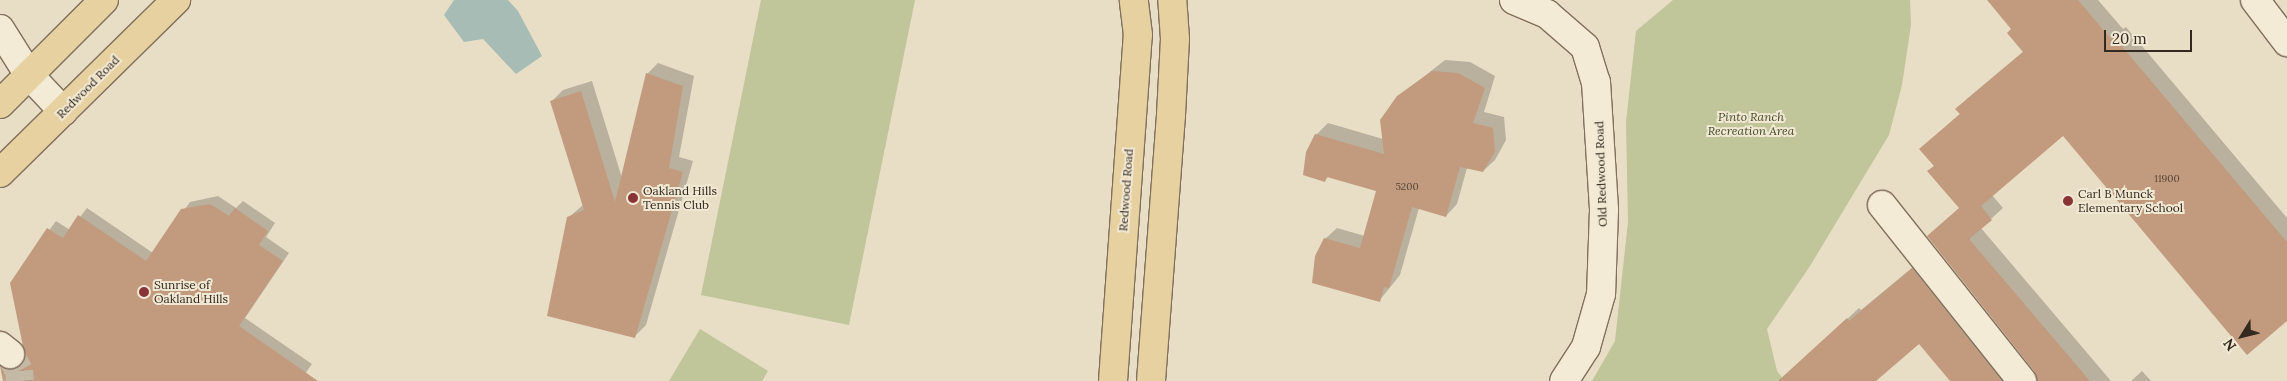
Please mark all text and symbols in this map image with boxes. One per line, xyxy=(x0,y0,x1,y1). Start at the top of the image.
scale bar xyxy=(2107,20,2194,52)
text: 20 m xyxy=(2112,29,2147,48)
street label: Redwood Road xyxy=(54,53,122,121)
park label: Pinto Ranch Recreation Area xyxy=(1708,110,1794,138)
street label: Old Redwood Road xyxy=(1592,121,1610,227)
street label: Redwood Road xyxy=(1116,148,1136,232)
house number: 11900 xyxy=(2154,173,2180,185)
house number: 5200 xyxy=(1395,181,1419,193)
place label: Oakland Hills Tennis Club xyxy=(643,184,717,212)
place label: Carl B Munck Elementary School xyxy=(2078,187,2183,215)
marker: Oakland Hills Tennis Club xyxy=(627,192,639,204)
marker: Carl B Munck Elementary School xyxy=(2062,195,2074,207)
place label: Sunrise of Oakland Hills xyxy=(154,278,228,306)
marker: Sunrise of Oakland Hills xyxy=(138,286,150,298)
north arrow xyxy=(2217,311,2267,361)
text: N xyxy=(2219,335,2240,354)

